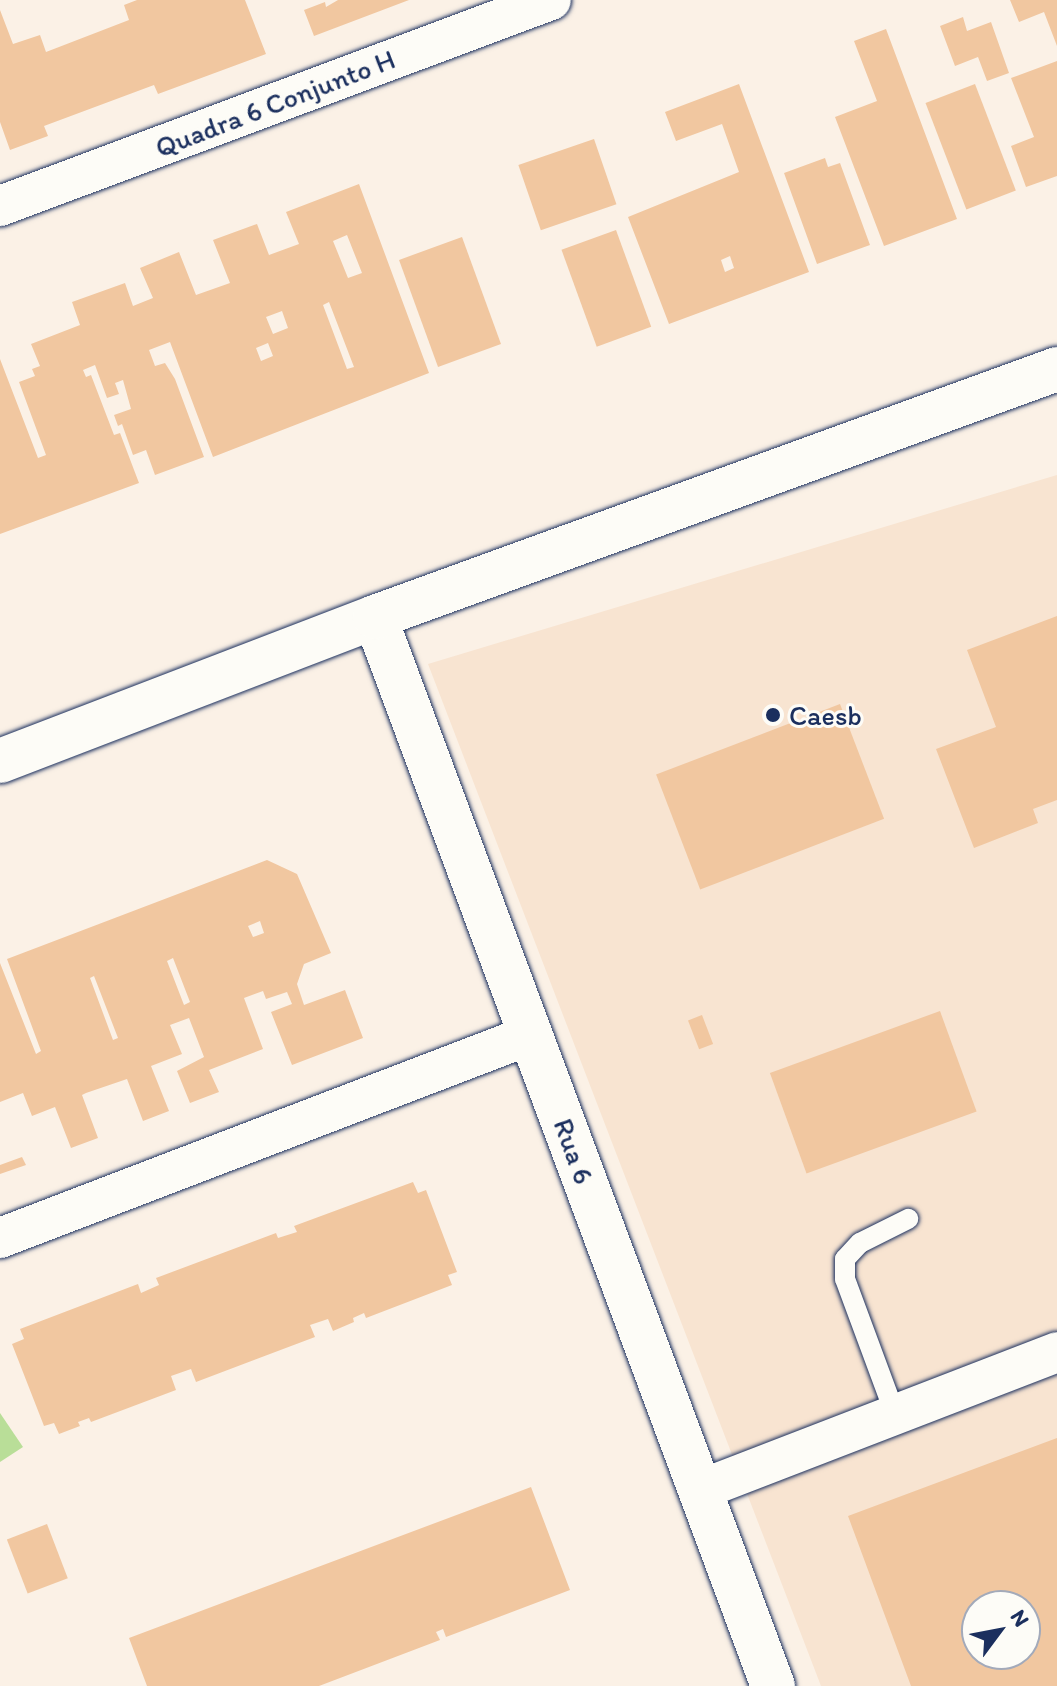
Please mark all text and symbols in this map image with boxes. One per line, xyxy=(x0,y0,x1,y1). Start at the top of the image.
street label: Quadra 6 Conjunto H xyxy=(150,42,400,164)
place label: Caesb xyxy=(789,698,862,732)
marker: Caesb xyxy=(764,706,782,724)
street label: Rua 6 xyxy=(547,1114,601,1188)
north arrow xyxy=(961,1590,1041,1670)
text: N xyxy=(1005,1605,1035,1632)

